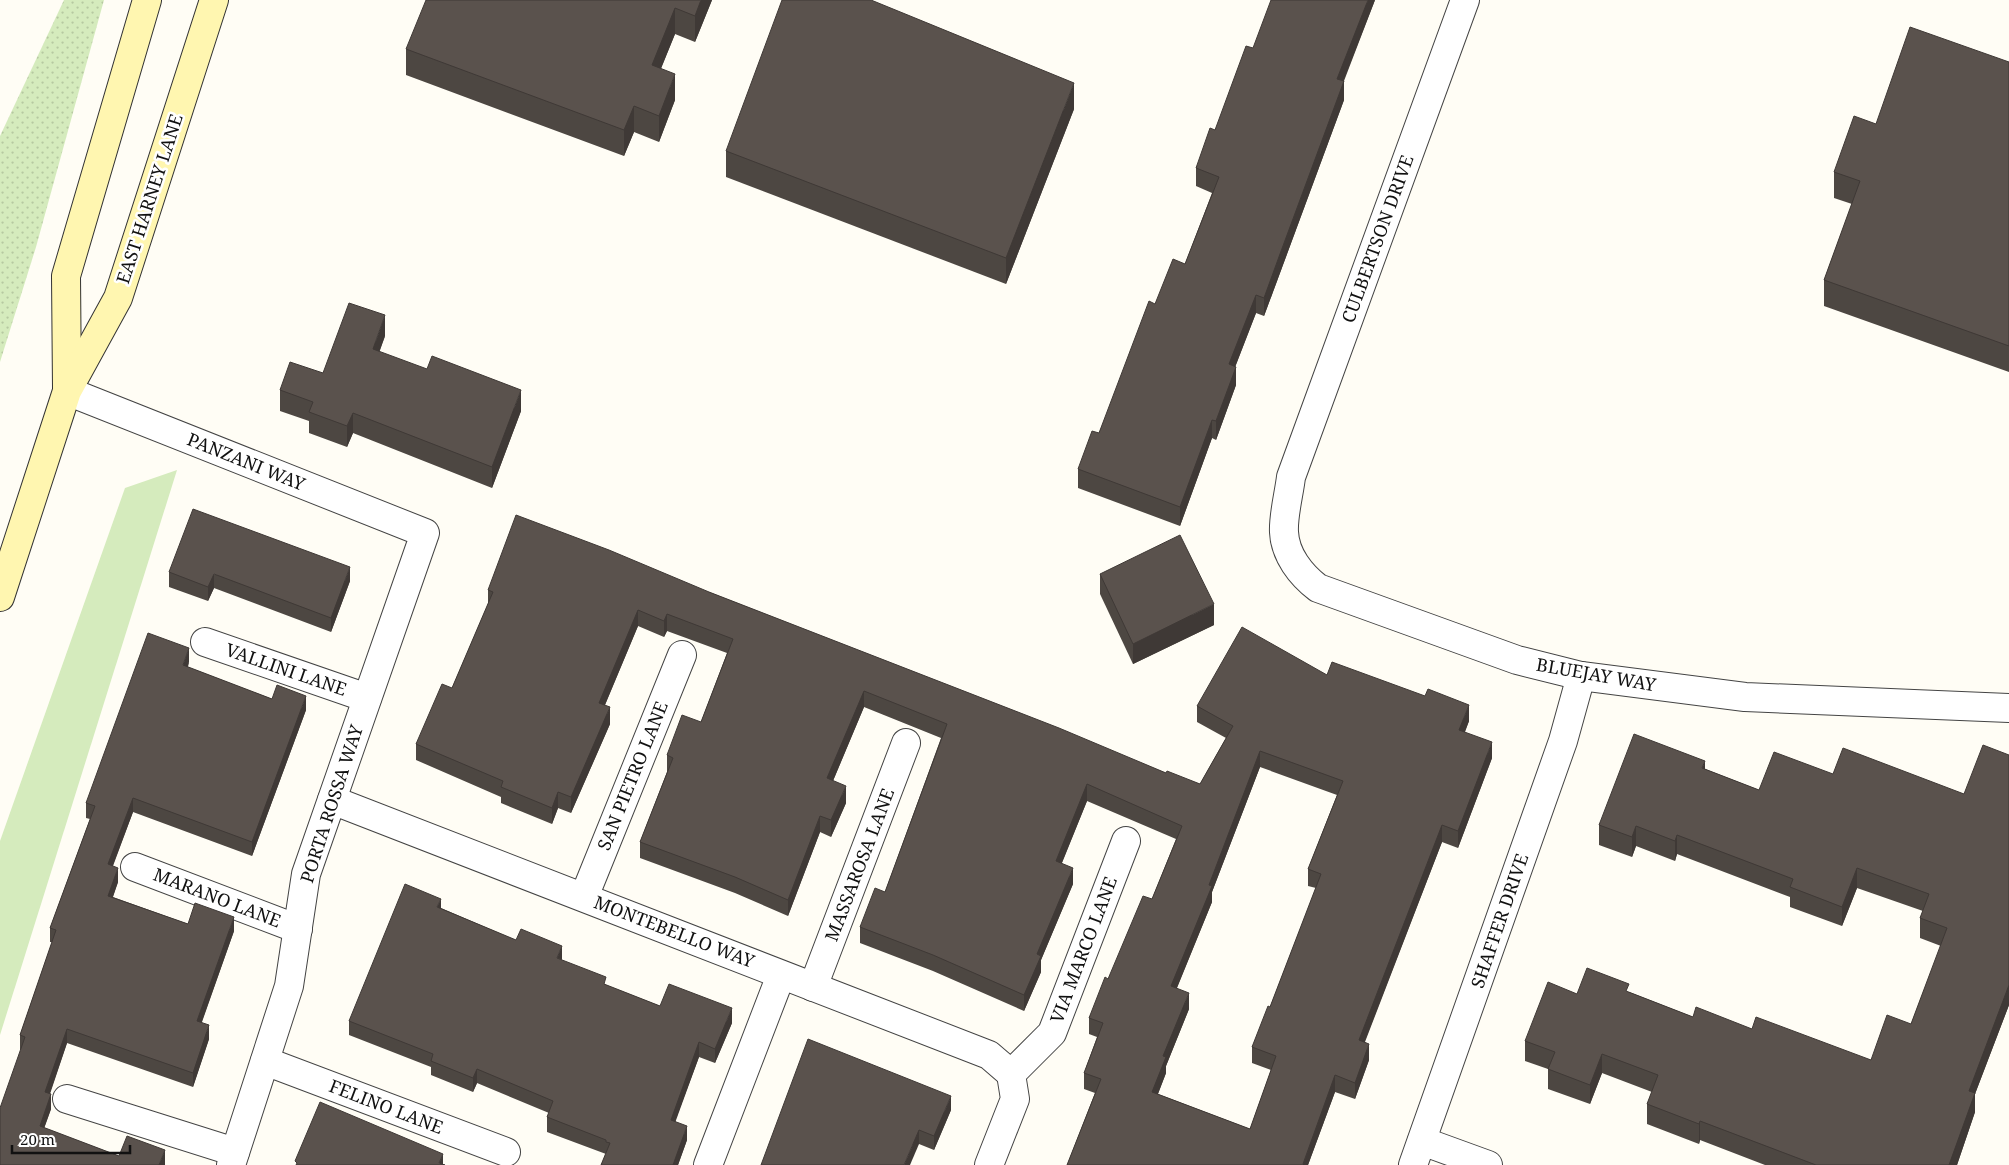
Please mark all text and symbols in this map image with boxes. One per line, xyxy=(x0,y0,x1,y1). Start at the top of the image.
street label: EAST HARNEY LANE xyxy=(110,111,188,287)
street label: CULBERTSON DRIVE xyxy=(1336,151,1419,326)
street label: PANZANI WAY xyxy=(184,427,310,496)
street label: VALLINI LANE xyxy=(223,637,350,701)
street label: BLUEJAY WAY xyxy=(1534,652,1659,696)
street label: SAN PIETRO LANE xyxy=(591,698,673,854)
street label: PORTA ROSSA WAY xyxy=(294,721,368,886)
street label: MASSAROSA LANE xyxy=(819,785,899,945)
street label: SHAFFER DRIVE xyxy=(1465,850,1533,991)
street label: MARANO LANE xyxy=(150,862,285,932)
street label: VIA MARCO LANE xyxy=(1044,873,1122,1026)
street label: MONTEBELLO WAY xyxy=(591,889,759,973)
street label: FELINO LANE xyxy=(326,1073,447,1139)
scale bar xyxy=(12,1122,130,1154)
text: 20 m xyxy=(20,1129,55,1149)

